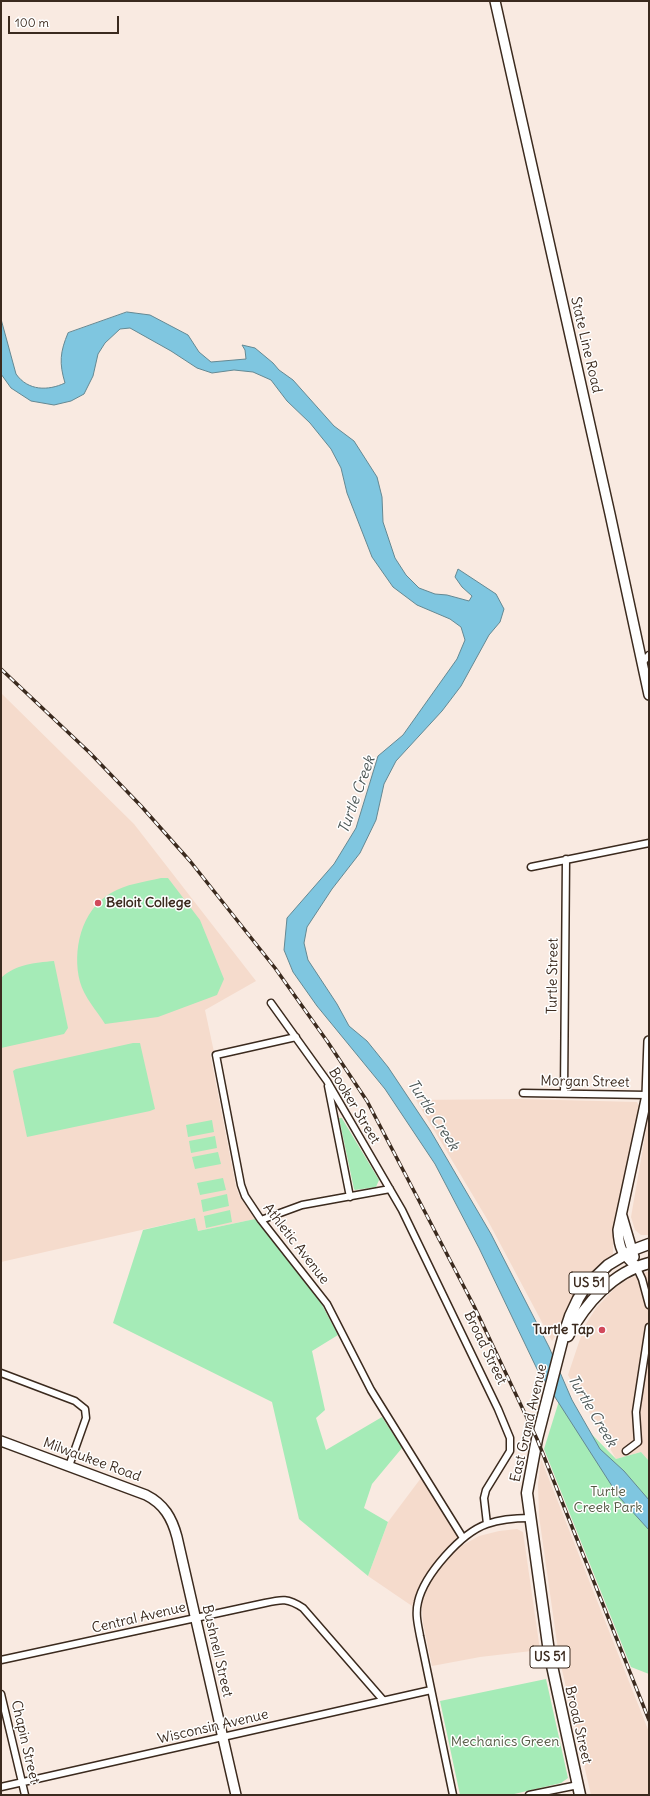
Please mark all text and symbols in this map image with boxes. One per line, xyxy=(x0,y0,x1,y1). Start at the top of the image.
scale bar xyxy=(10,8,121,34)
text: 100 m xyxy=(15,15,49,30)
street label: State Line Road xyxy=(567,295,605,395)
water label: Turtle Creek xyxy=(335,754,379,836)
place label: Beloit College xyxy=(106,895,191,911)
marker: Beloit College xyxy=(93,898,103,908)
street label: Turtle Street xyxy=(544,938,562,1014)
street label: Booker Street xyxy=(325,1065,383,1147)
street label: Morgan Street xyxy=(540,1073,630,1091)
water label: Turtle Creek xyxy=(403,1076,463,1154)
street label: Athletic Avenue xyxy=(259,1200,333,1288)
road number: US 51 xyxy=(569,1272,609,1294)
street label: Broad Street xyxy=(460,1309,510,1387)
place label: Turtle Tap xyxy=(533,1322,594,1338)
marker: Turtle Tap xyxy=(597,1325,607,1335)
street label: East Grand Avenue xyxy=(507,1362,551,1484)
water label: Turtle Creek xyxy=(563,1372,621,1450)
street label: Milwaukee Road xyxy=(41,1435,143,1485)
park label: Turtle Creek Park xyxy=(574,1484,642,1516)
street label: Central Avenue xyxy=(90,1599,188,1637)
street label: Bushnell Street xyxy=(198,1603,236,1699)
road number: US 51 xyxy=(530,1646,570,1668)
street label: Broad Street xyxy=(561,1684,595,1766)
street label: Chapin Street xyxy=(7,1699,43,1785)
street label: Wisconsin Avenue xyxy=(156,1706,270,1748)
park label: Mechanics Green xyxy=(451,1734,559,1750)

